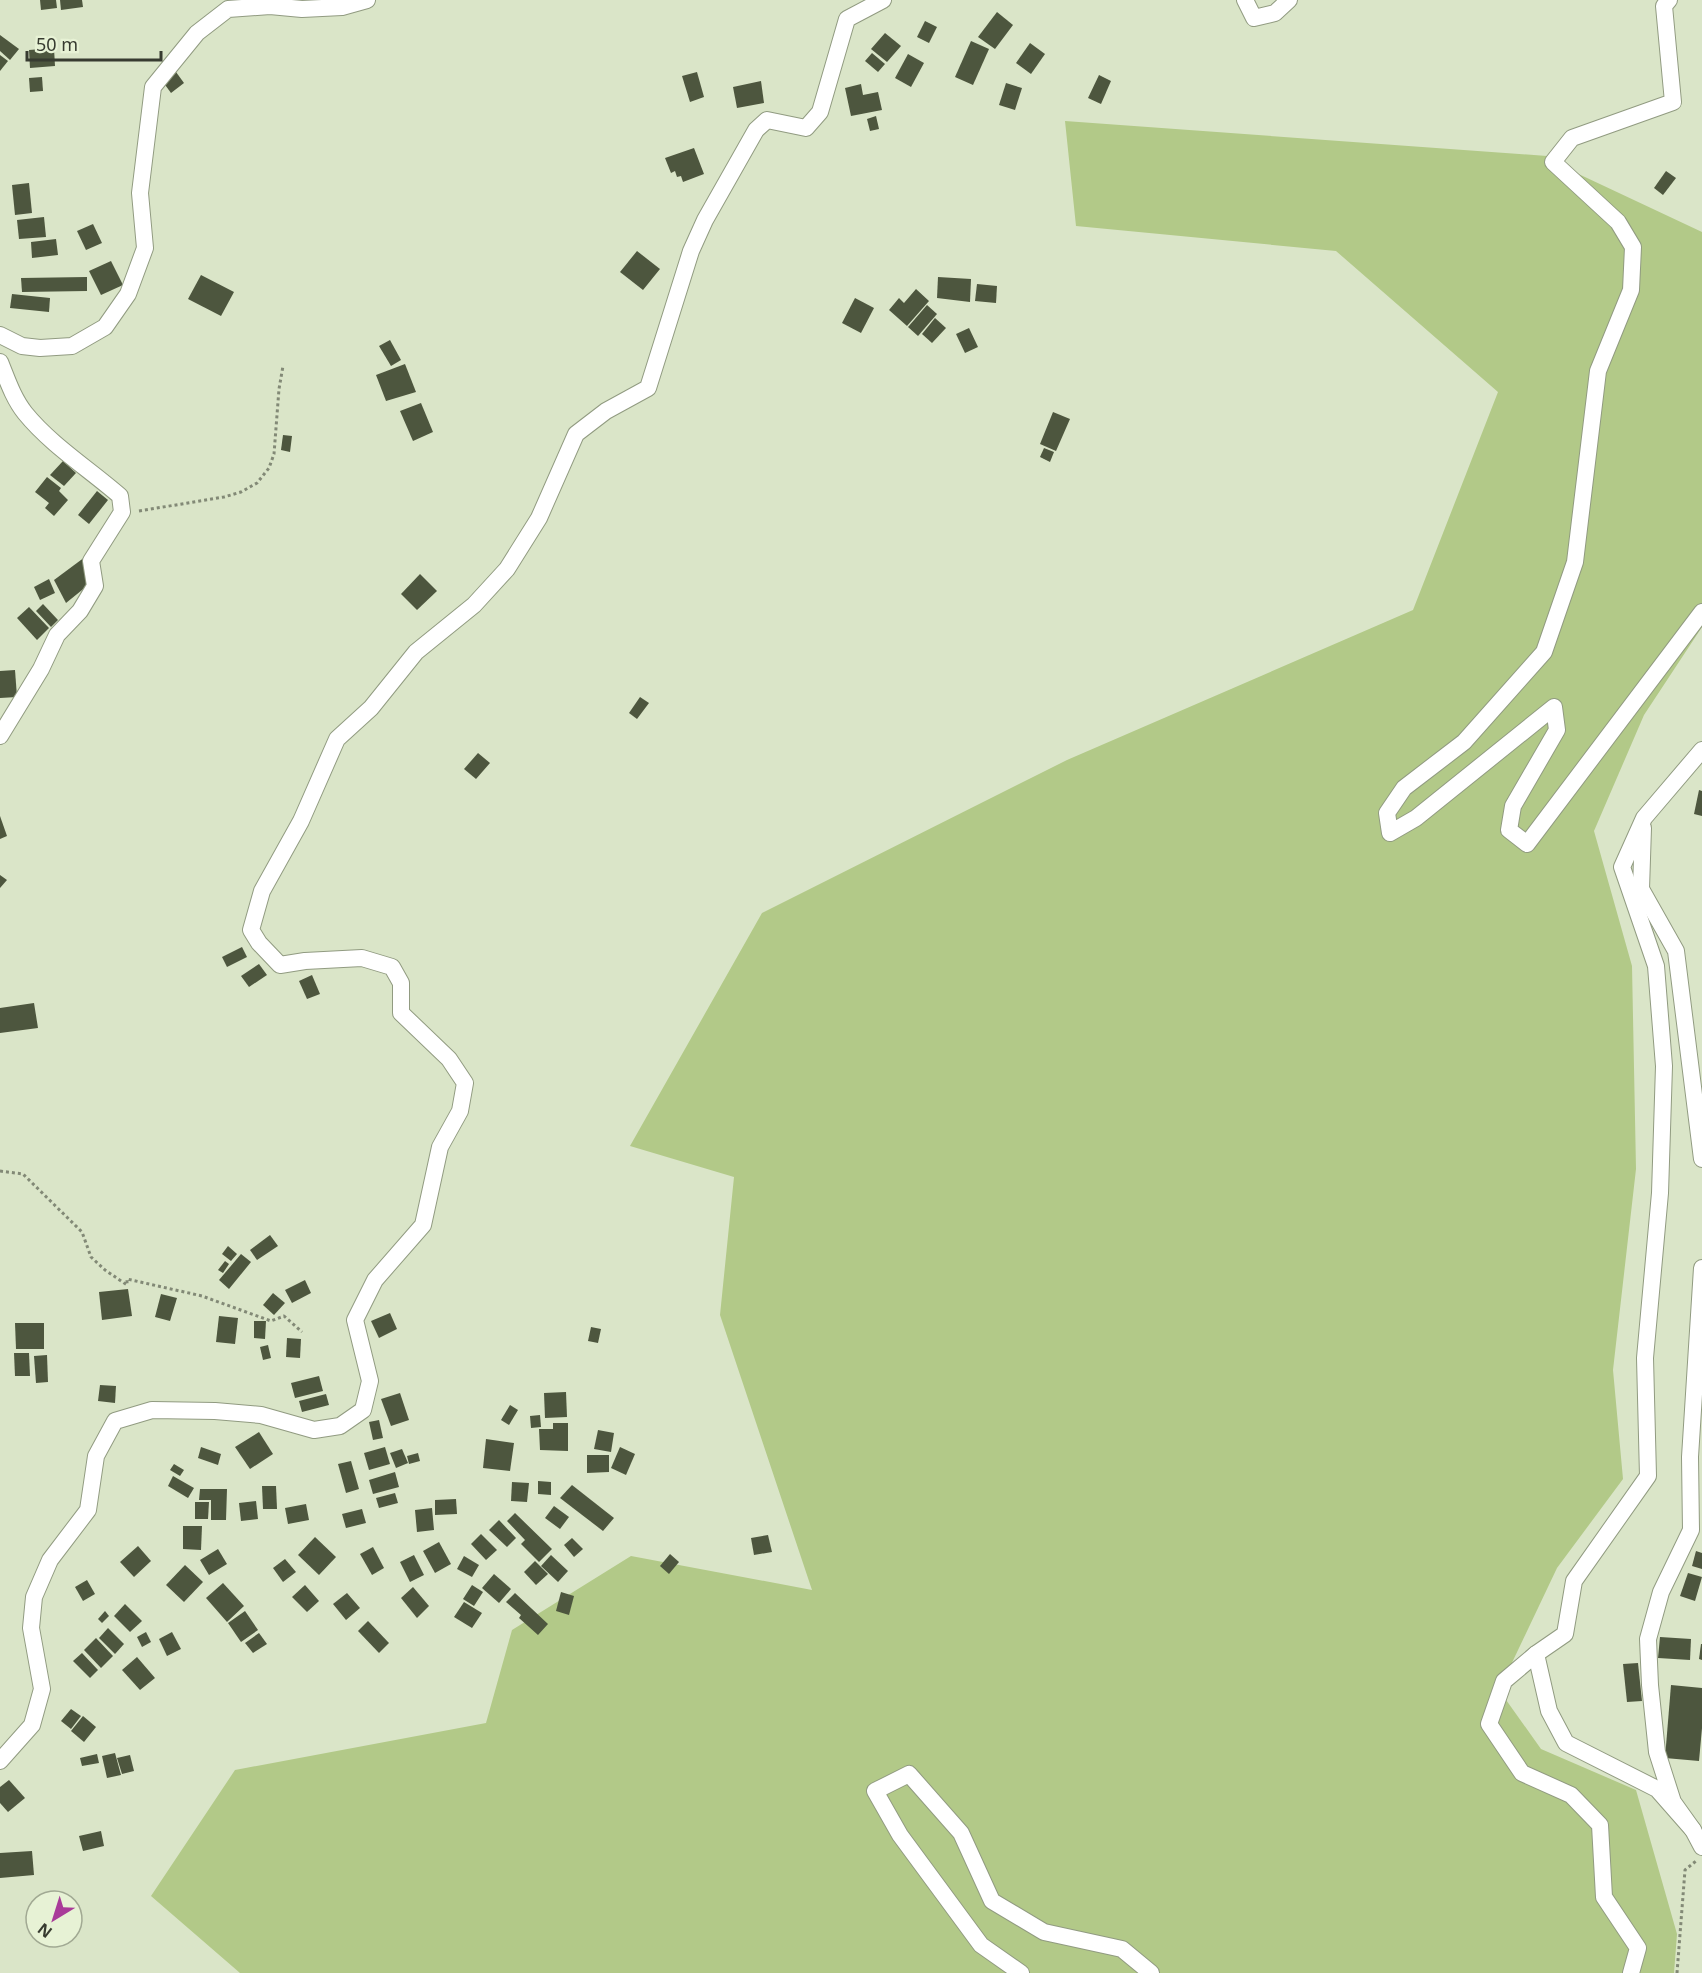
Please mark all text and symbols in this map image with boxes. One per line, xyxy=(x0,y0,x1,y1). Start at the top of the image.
scale bar xyxy=(27,24,160,62)
text: 50 m xyxy=(36,32,78,56)
north arrow xyxy=(24,1889,84,1949)
text: N xyxy=(33,1918,57,1943)

